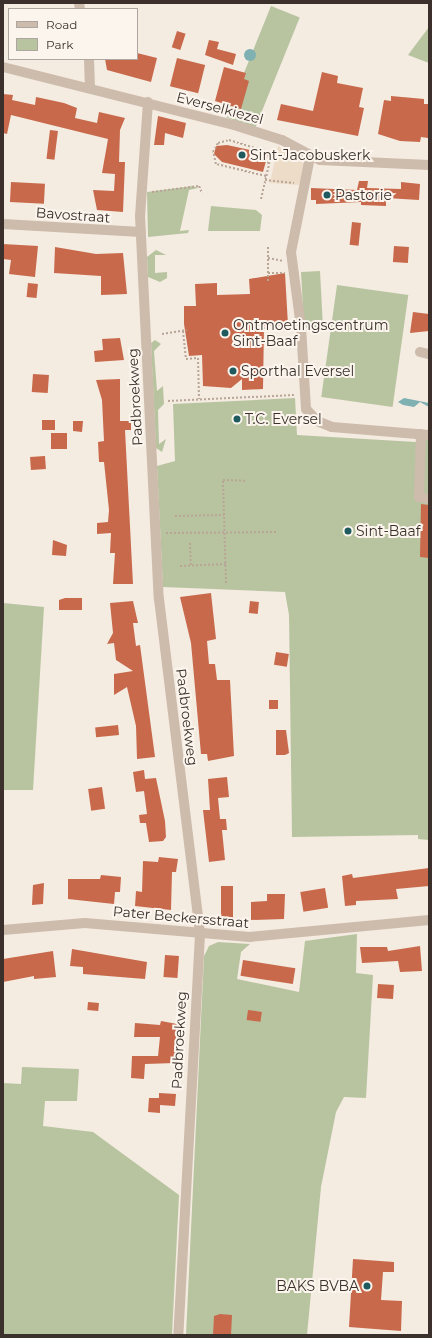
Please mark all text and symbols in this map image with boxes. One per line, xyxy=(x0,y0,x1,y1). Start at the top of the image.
legend xyxy=(8,8,138,60)
text: Road xyxy=(46,17,77,32)
text: Park xyxy=(46,37,73,52)
street label: Everselkiezel xyxy=(175,88,265,128)
place label: Sint-Jacobuskerk xyxy=(250,147,370,163)
marker: Sint-Jacobuskerk xyxy=(237,150,247,160)
place label: Pastorie xyxy=(335,187,392,203)
marker: Pastorie xyxy=(322,190,332,200)
street label: Bavostraat xyxy=(35,204,111,226)
place label: Ontmoetingscentrum Sint-Baaf xyxy=(233,317,389,350)
marker: Ontmoetingscentrum Sint-Baaf xyxy=(220,328,230,338)
street label: Padbroekweg xyxy=(124,348,146,446)
place label: Sporthal Eversel xyxy=(241,363,354,379)
marker: Sporthal Eversel xyxy=(228,366,238,376)
place label: T.C. Eversel xyxy=(245,411,322,427)
marker: T.C. Eversel xyxy=(232,414,242,424)
place label: Sint-Baaf xyxy=(356,523,421,539)
marker: Sint-Baaf xyxy=(343,526,353,536)
street label: Padbroekweg xyxy=(173,667,201,767)
street label: Pater Beckersstraat xyxy=(112,903,250,931)
street label: Padbroekweg xyxy=(168,991,190,1089)
place label: BAKS BVBA xyxy=(276,1278,359,1294)
marker: BAKS BVBA xyxy=(362,1281,372,1291)

